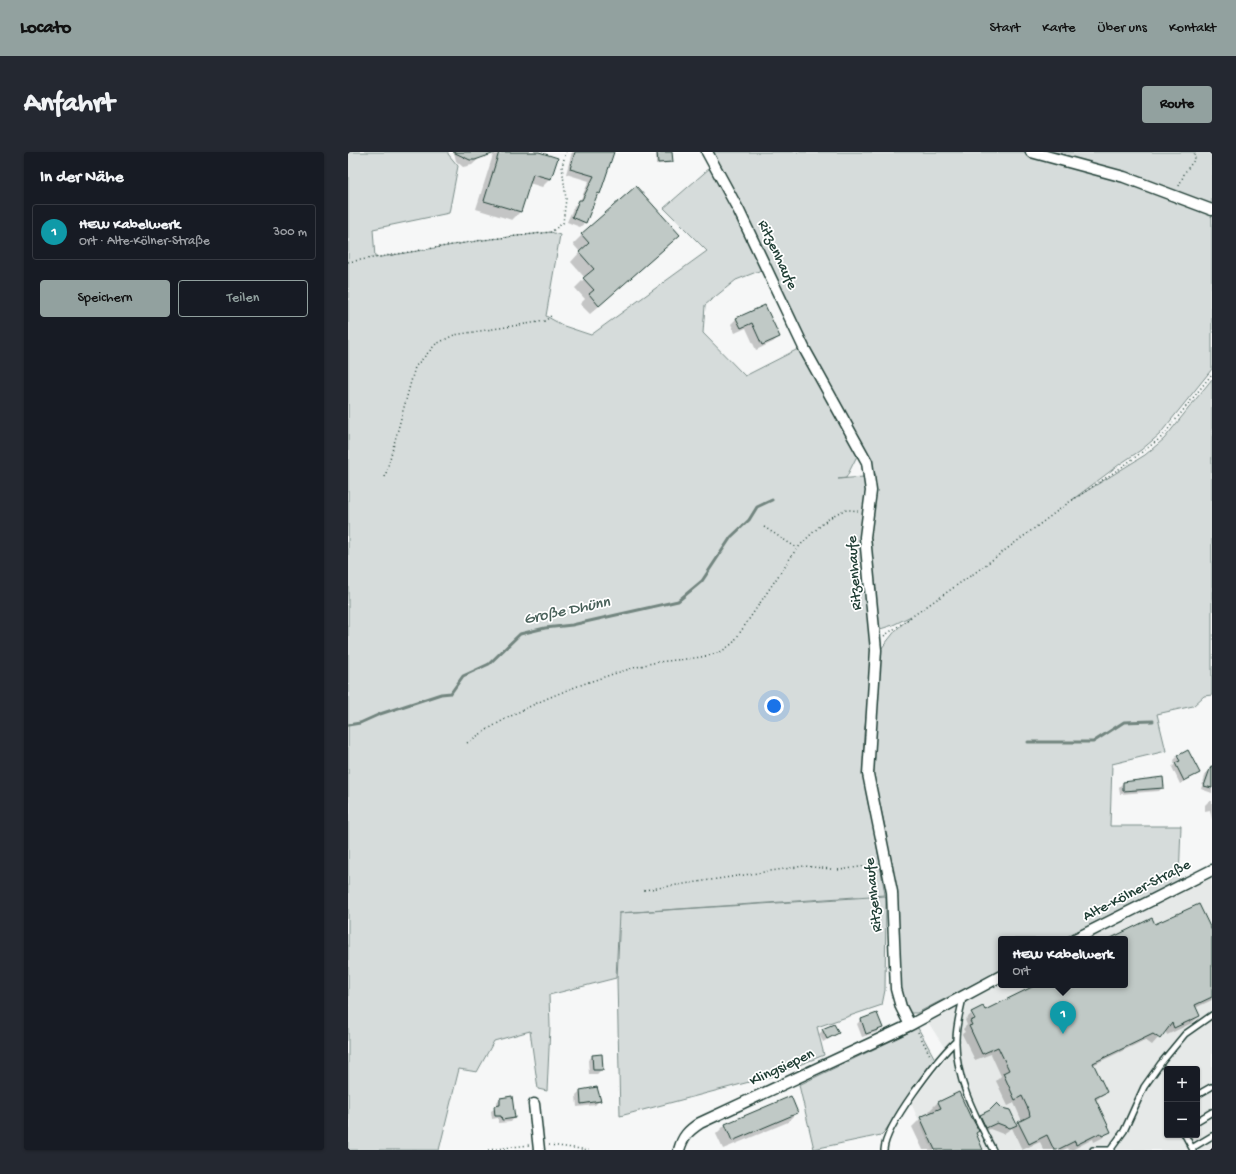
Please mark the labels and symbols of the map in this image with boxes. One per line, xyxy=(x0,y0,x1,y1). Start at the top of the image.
street label: Ritzenhaufe xyxy=(753,217,801,293)
street label: Ritzenhaufe xyxy=(843,535,867,611)
water label: Große Dhünn xyxy=(522,594,612,630)
your location xyxy=(764,696,784,716)
street label: Alte-Kölner-Straße xyxy=(1080,856,1194,926)
street label: Ritzenhaufe xyxy=(861,857,887,933)
pin: 1 xyxy=(1050,1001,1076,1034)
street label: Klingsiepen xyxy=(747,1045,817,1091)

